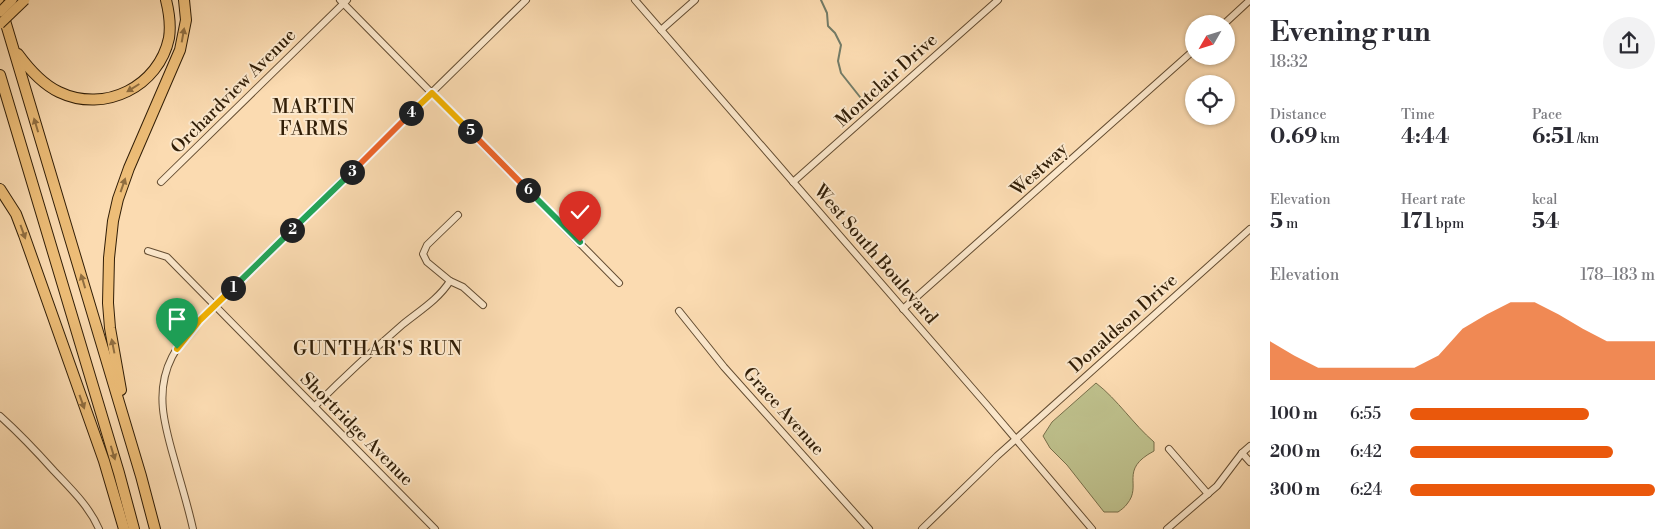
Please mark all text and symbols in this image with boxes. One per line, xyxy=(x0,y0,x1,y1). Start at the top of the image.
north arrow xyxy=(1185,15,1235,65)
map controls xyxy=(1185,15,1235,125)
text: Evening run xyxy=(1270,15,1431,50)
button: share xyxy=(1603,17,1655,69)
street label: Orchardview Avenue xyxy=(166,24,301,159)
one-way arrow xyxy=(180,26,188,42)
street label: Montclair Drive xyxy=(831,28,942,132)
text: 18:32 xyxy=(1270,52,1308,72)
button: locate xyxy=(1185,75,1235,125)
one-way arrow xyxy=(127,83,140,92)
district label: MARTIN FARMS xyxy=(272,95,356,141)
pin: 4 xyxy=(398,100,424,126)
text: 4 xyxy=(407,104,416,122)
text: Distance xyxy=(1270,106,1327,124)
text: Time xyxy=(1401,106,1435,124)
text: Pace xyxy=(1532,106,1562,124)
one-way arrow xyxy=(32,118,40,133)
pin: 5 xyxy=(458,118,482,144)
text: 5 xyxy=(466,122,475,140)
text: 0.69 xyxy=(1270,124,1317,150)
text: 4:44 xyxy=(1401,124,1449,150)
text: 6:51 xyxy=(1532,124,1574,150)
text: km xyxy=(1317,130,1340,148)
text: /km xyxy=(1574,130,1599,148)
street label: Westway xyxy=(1005,138,1073,202)
pin: 3 xyxy=(340,160,364,184)
text: 3 xyxy=(348,163,357,181)
one-way arrow xyxy=(120,178,127,193)
pin: 6 xyxy=(516,178,540,202)
street label: West South Boulevard xyxy=(808,179,943,329)
text: 6 xyxy=(524,181,533,199)
pin xyxy=(559,191,601,242)
text: Elevation xyxy=(1270,191,1331,209)
text: Heart rate xyxy=(1401,191,1466,209)
text: kcal xyxy=(1532,191,1557,209)
icon: check xyxy=(566,198,594,226)
text: 5 xyxy=(1270,209,1283,235)
text: 171 xyxy=(1401,209,1433,235)
text: 54 xyxy=(1532,209,1559,235)
text: m xyxy=(1283,215,1298,233)
text: bpm xyxy=(1433,215,1464,233)
pin: 2 xyxy=(280,218,304,242)
text: 2 xyxy=(288,221,297,239)
one-way arrow xyxy=(19,225,27,240)
text: Elevation xyxy=(1270,265,1339,285)
text: 178–183 m xyxy=(1580,265,1655,285)
street label: Donaldson Drive xyxy=(1064,269,1182,378)
one-way arrow xyxy=(79,273,87,288)
pin: 1 xyxy=(220,276,246,300)
text: 1 xyxy=(230,279,237,297)
pin xyxy=(156,298,198,349)
icon: arrive xyxy=(163,305,191,333)
district label: GUNTHAR'S RUN xyxy=(293,337,463,361)
one-way arrow xyxy=(109,338,117,353)
street label: Grace Avenue xyxy=(738,362,829,460)
street label: Shortridge Avenue xyxy=(295,368,418,491)
one-way arrow xyxy=(79,394,87,409)
text: 100 m xyxy=(1270,404,1318,424)
text: 6:55 xyxy=(1350,404,1381,424)
text: 200 m xyxy=(1270,442,1320,462)
text: 6:42 xyxy=(1350,442,1382,462)
one-way arrow xyxy=(110,446,118,461)
text: 300 m xyxy=(1270,480,1320,500)
text: 6:24 xyxy=(1350,480,1382,500)

